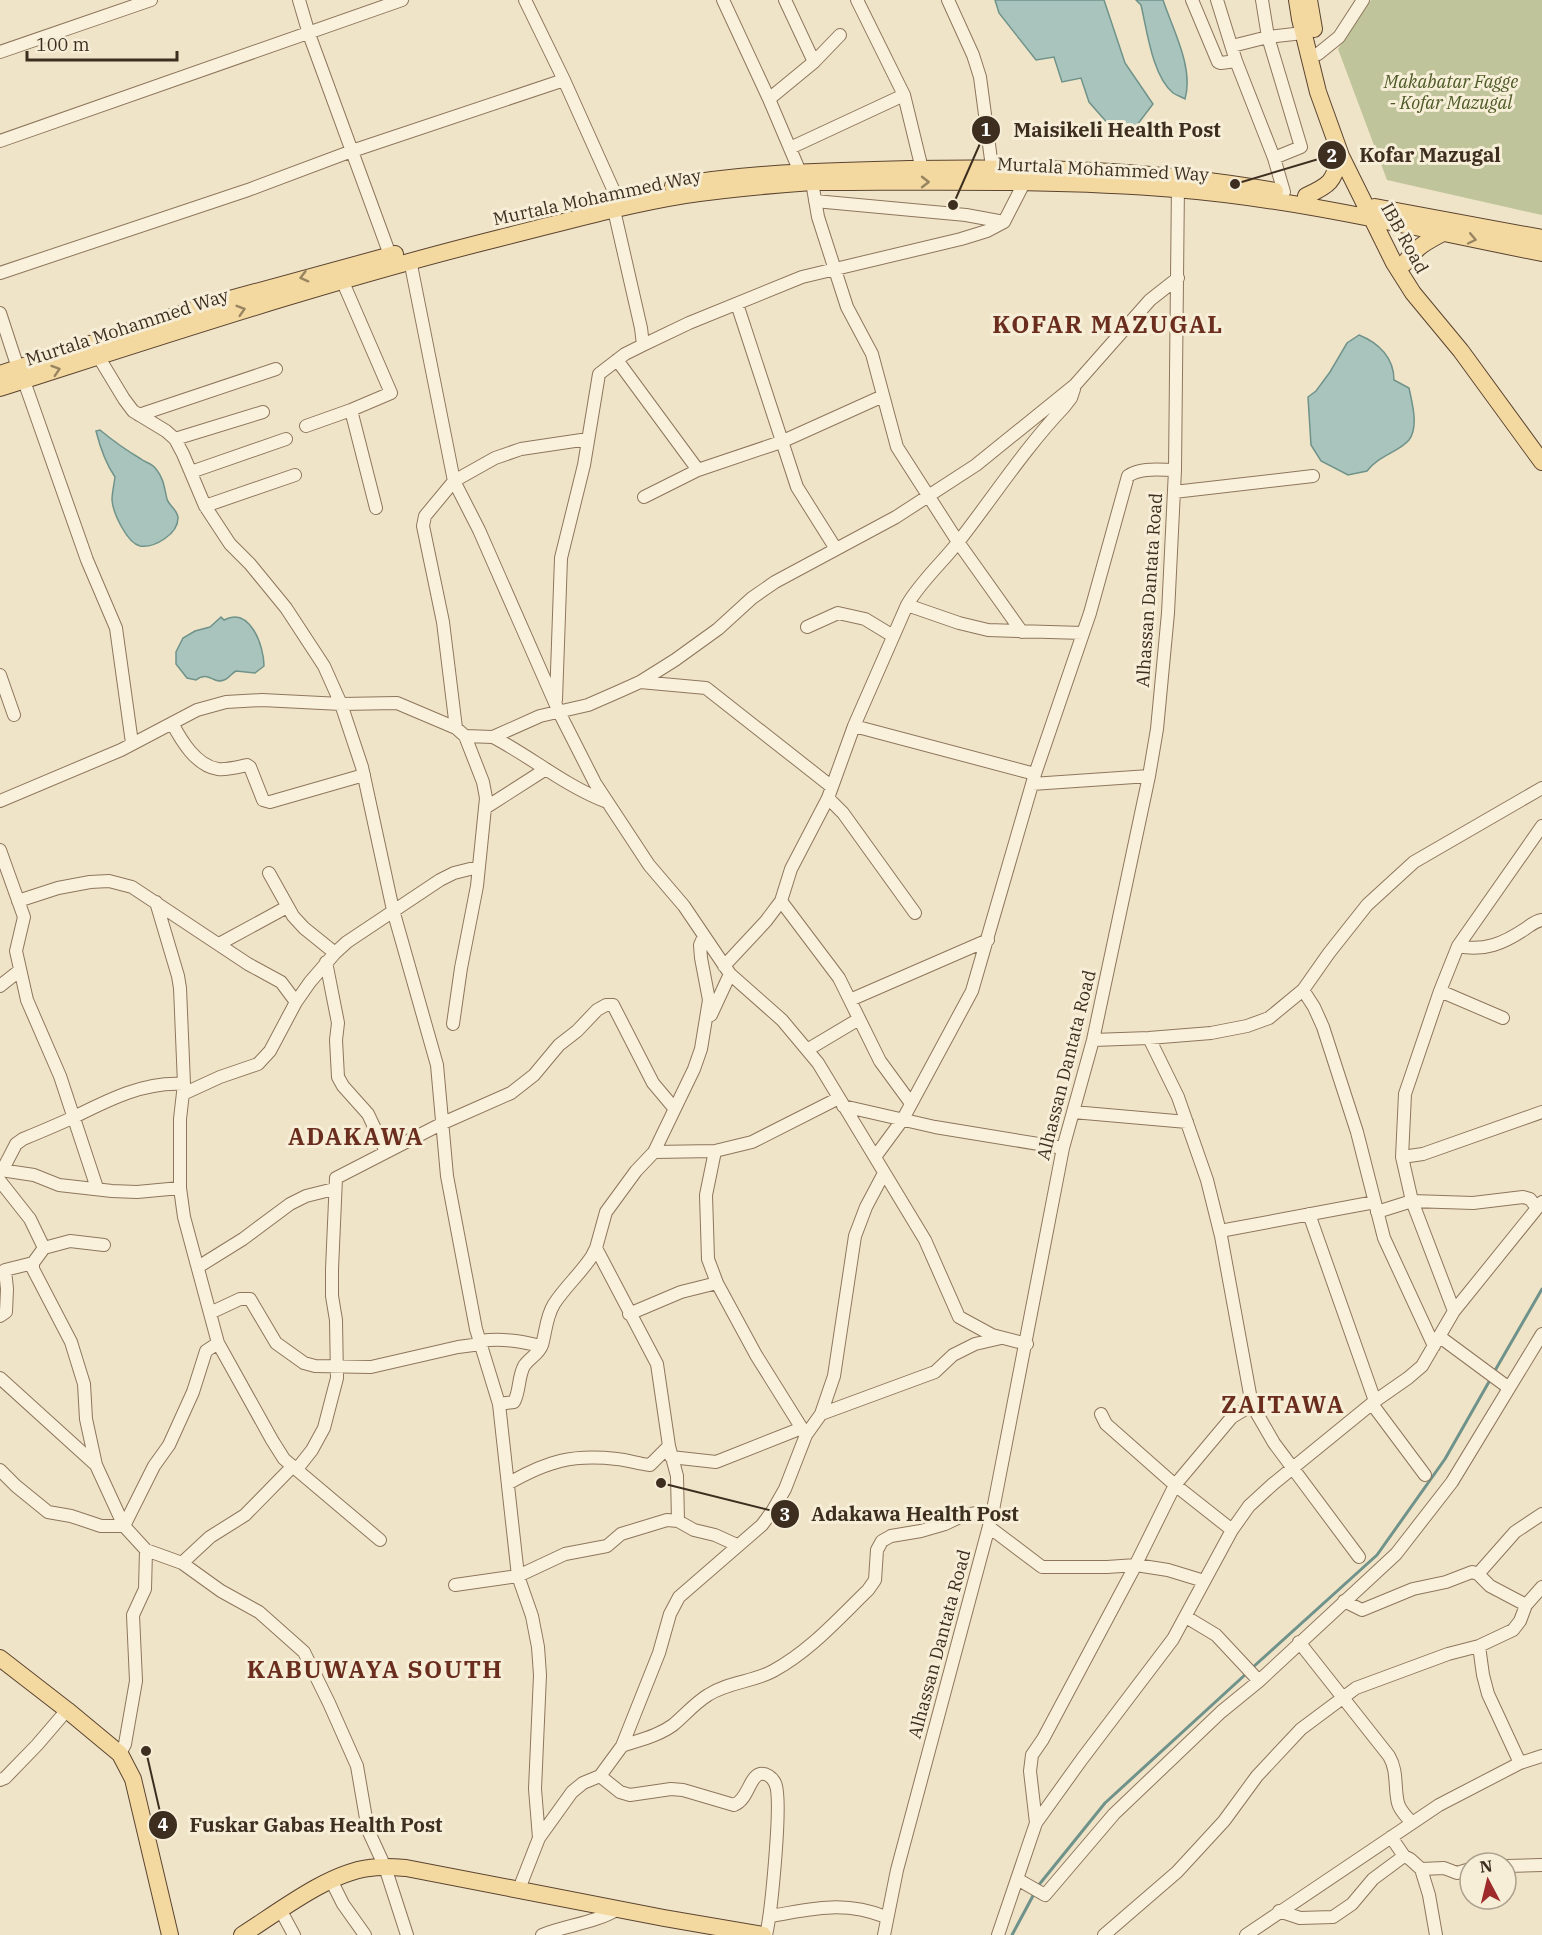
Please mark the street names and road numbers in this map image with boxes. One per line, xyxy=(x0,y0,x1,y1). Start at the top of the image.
street label: Murtala Mohammed Way xyxy=(996,152,1210,186)
street label: Murtala Mohammed Way xyxy=(491,164,704,230)
street label: IBB Road xyxy=(1376,199,1434,277)
street label: Murtala Mohammed Way xyxy=(22,283,232,371)
street label: Alhassan Dantata Road xyxy=(1131,492,1167,688)
street label: Alhassan Dantata Road xyxy=(1031,968,1101,1162)
street label: Alhassan Dantata Road xyxy=(903,1547,975,1741)

